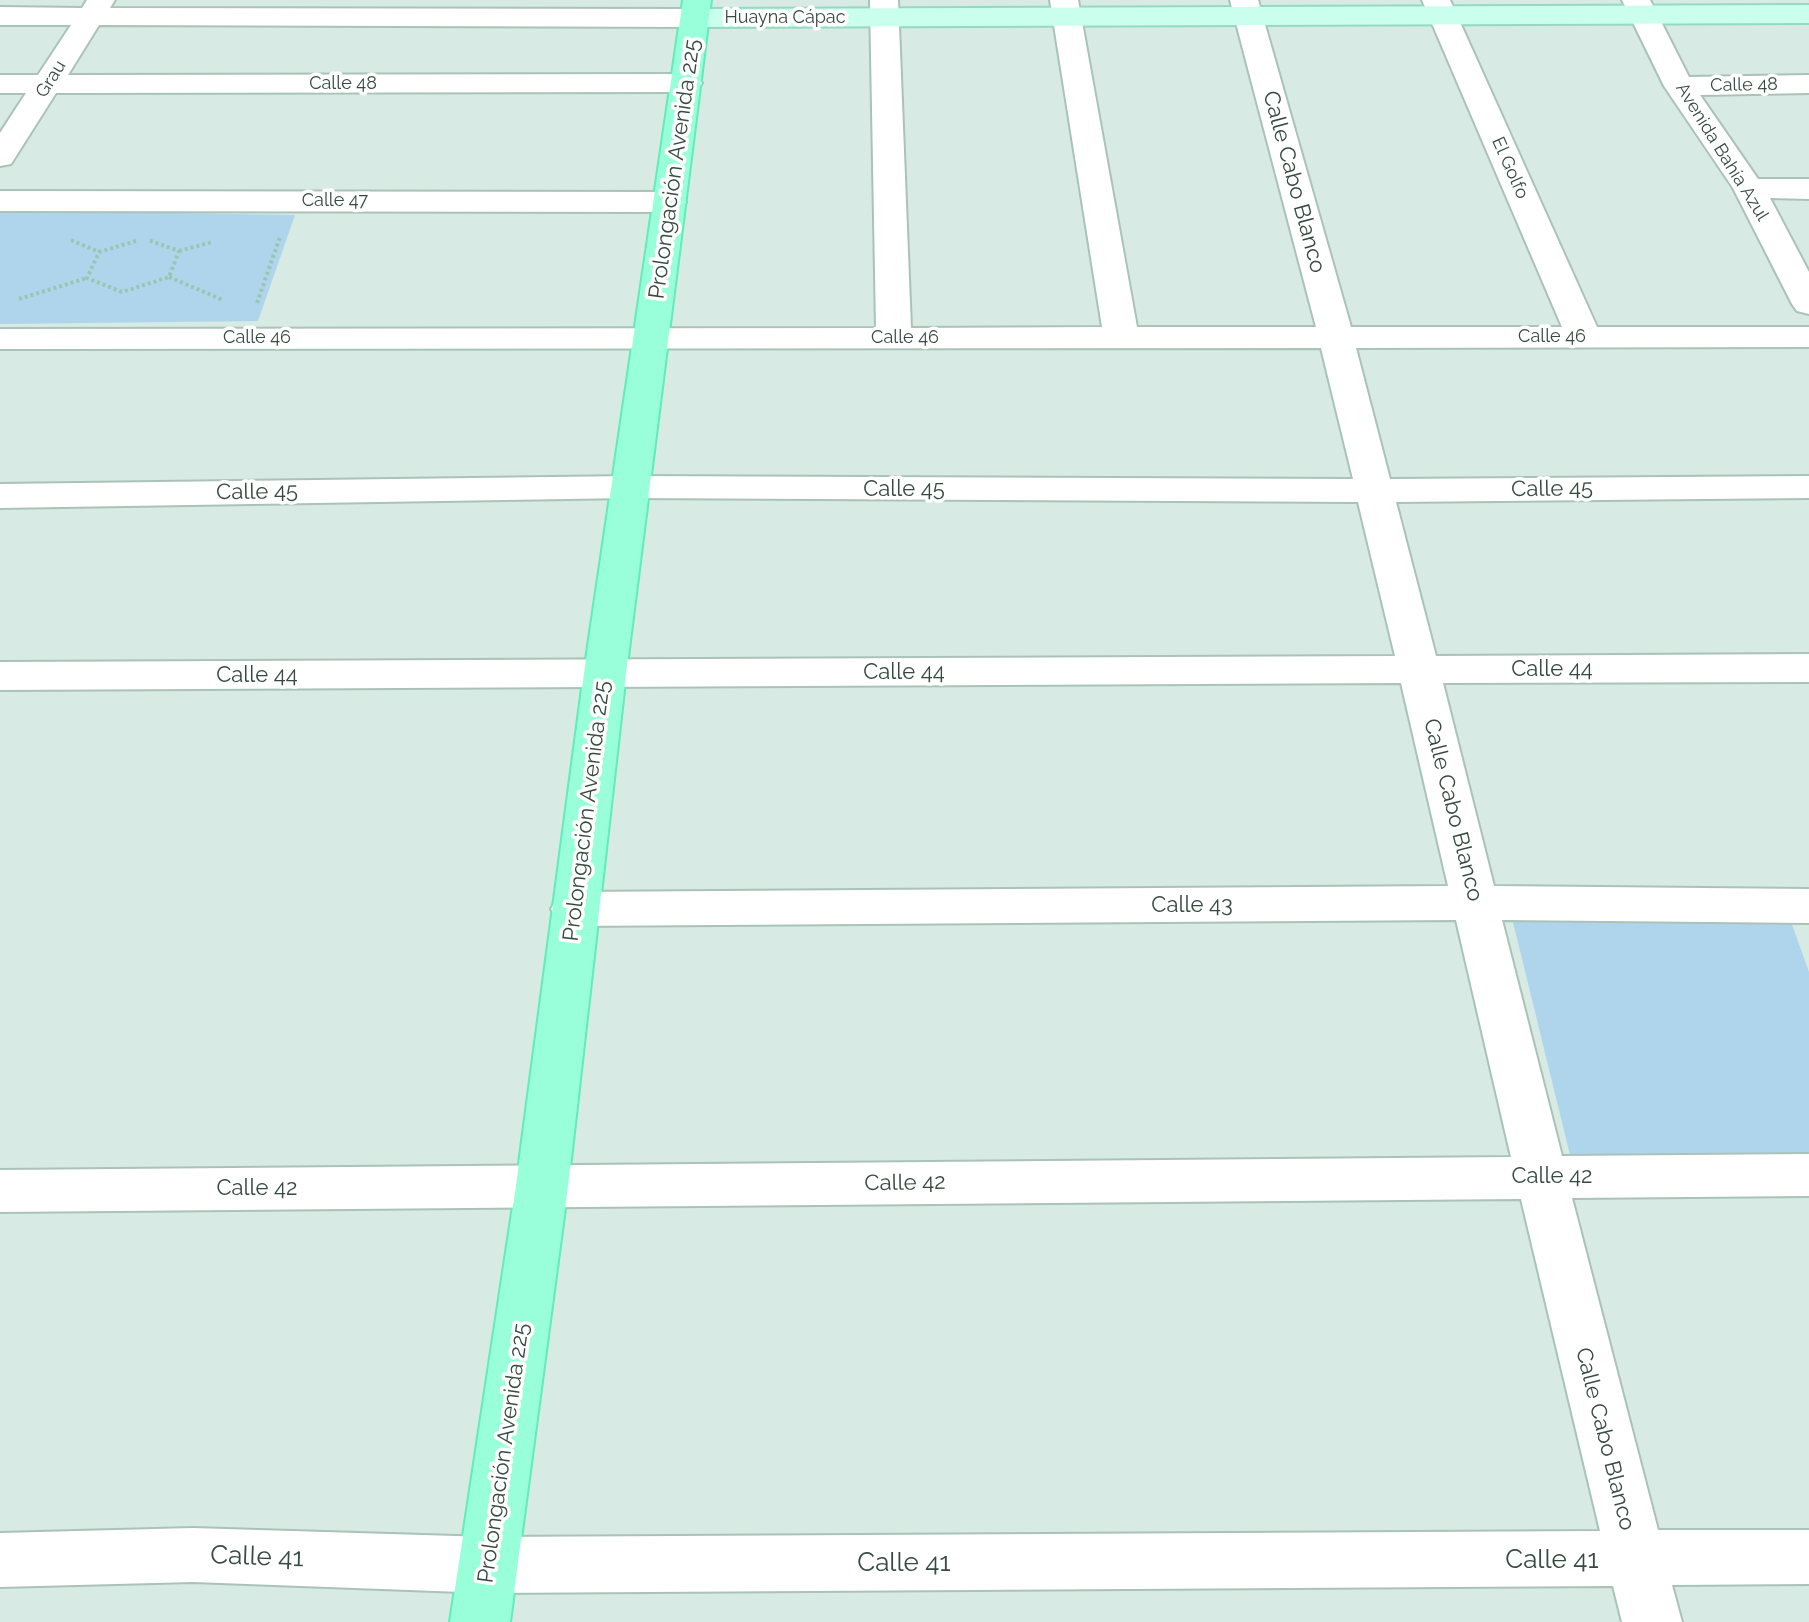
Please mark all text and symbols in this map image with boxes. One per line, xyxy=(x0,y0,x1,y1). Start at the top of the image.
street label: Huayna Cápac xyxy=(724,7,846,29)
street label: Prolongación Avenida 225 xyxy=(644,37,706,301)
street label: Grau xyxy=(31,56,71,102)
street label: Calle 48 xyxy=(309,73,377,95)
street label: Calle 48 xyxy=(1710,74,1778,96)
street label: Avenida Bahía Azul xyxy=(1671,79,1773,225)
street label: Calle Cabo Blanco xyxy=(1257,88,1331,276)
street label: El Golfo xyxy=(1487,134,1533,202)
street label: Calle 47 xyxy=(302,190,368,212)
street label: Calle 46 xyxy=(1518,326,1586,348)
street label: Calle 46 xyxy=(223,327,291,349)
street label: Calle 46 xyxy=(871,327,939,349)
street label: Calle 45 xyxy=(1511,475,1593,503)
street label: Calle 45 xyxy=(863,476,945,502)
street label: Calle 45 xyxy=(216,478,298,506)
street label: Calle 44 xyxy=(1511,656,1593,682)
street label: Calle 44 xyxy=(863,659,945,685)
street label: Calle 44 xyxy=(216,662,298,688)
street label: Prolongación Avenida 225 xyxy=(558,679,616,943)
street label: Calle Cabo Blanco xyxy=(1418,716,1488,904)
street label: Calle 43 xyxy=(1151,892,1233,918)
street label: Calle 42 xyxy=(1511,1163,1593,1189)
street label: Calle 42 xyxy=(864,1169,946,1197)
street label: Calle 42 xyxy=(216,1175,298,1201)
street label: Prolongación Avenida 225 xyxy=(473,1321,535,1585)
street label: Calle Cabo Blanco xyxy=(1570,1345,1640,1533)
street label: Calle 41 xyxy=(210,1540,304,1574)
street label: Calle 41 xyxy=(1505,1544,1599,1576)
street label: Calle 41 xyxy=(857,1547,951,1579)

